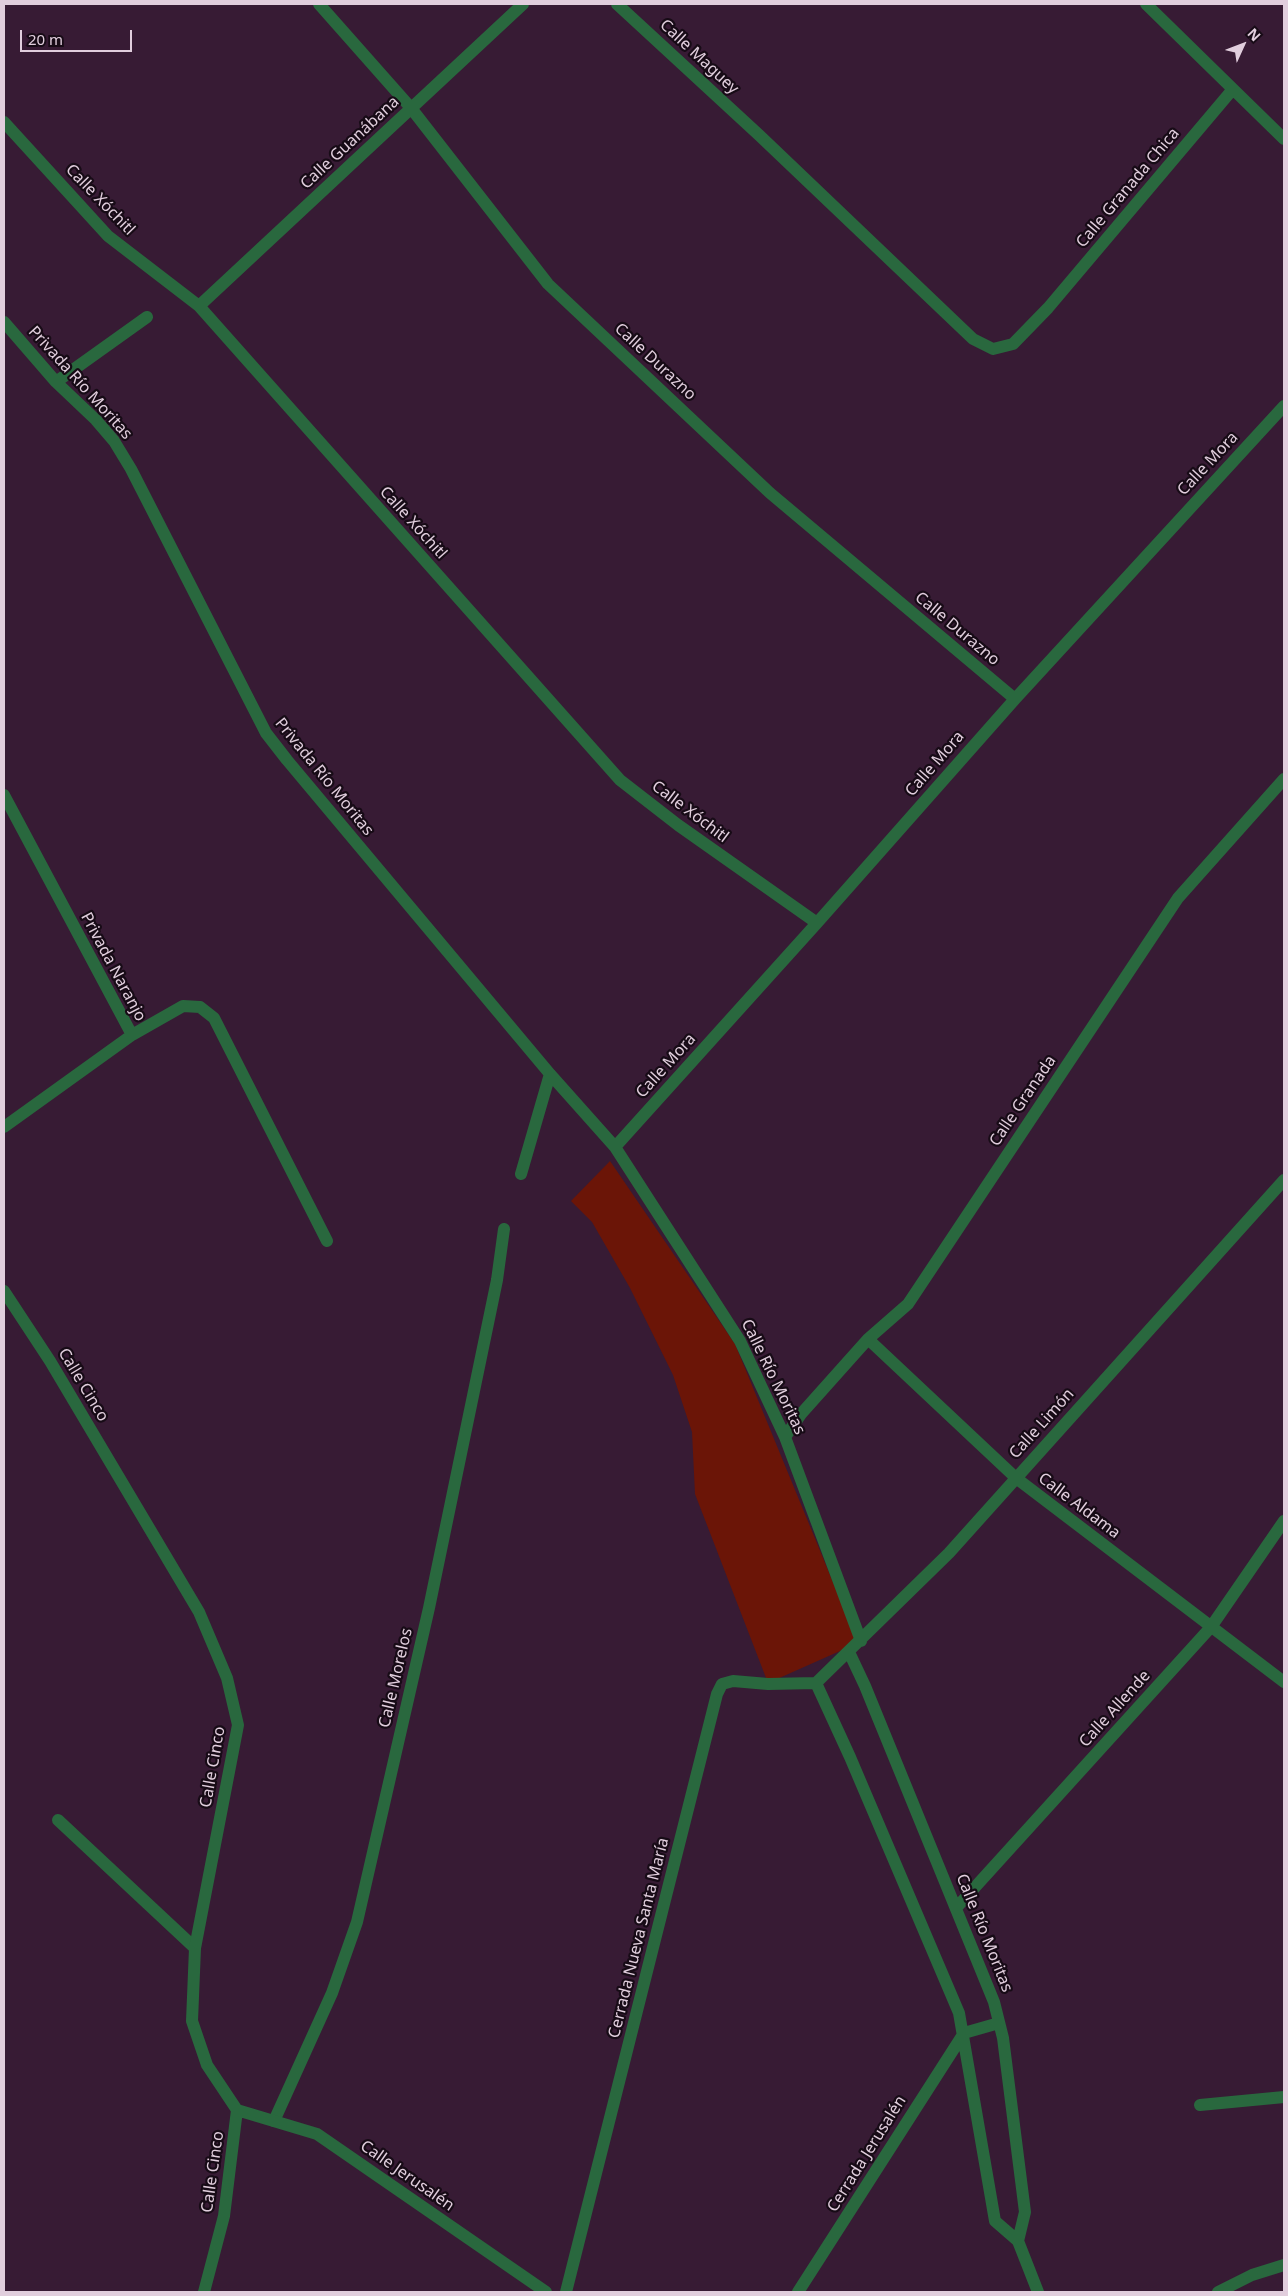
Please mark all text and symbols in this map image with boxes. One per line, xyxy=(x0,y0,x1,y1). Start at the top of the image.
street label: Calle Maguey xyxy=(656,16,742,98)
scale bar xyxy=(22,20,135,52)
north arrow xyxy=(1218,20,1268,70)
text: N xyxy=(1243,24,1265,45)
text: 20 m xyxy=(28,29,63,49)
street label: Calle Guanábana xyxy=(297,92,403,194)
street label: Calle Granada Chica xyxy=(1072,124,1184,252)
street label: Calle Xóchitl xyxy=(61,161,139,239)
street label: Calle Durazno xyxy=(610,319,700,405)
street label: Privada Río Moritas xyxy=(24,322,136,444)
street label: Calle Mora xyxy=(1174,428,1242,500)
street label: Calle Xóchitl xyxy=(375,483,451,563)
street label: Calle Durazno xyxy=(911,588,1003,670)
street label: Privada Río Moritas xyxy=(271,714,377,840)
street label: Calle Mora xyxy=(902,728,968,800)
street label: Calle Xóchitl xyxy=(648,777,732,847)
street label: Privada Naranjo xyxy=(76,909,150,1025)
street label: Calle Mora xyxy=(632,1030,700,1102)
street label: Calle Granada xyxy=(986,1052,1060,1150)
street label: Calle Río Moritas xyxy=(737,1316,809,1438)
street label: Calle Cinco xyxy=(54,1345,112,1425)
street label: Calle Limón xyxy=(1006,1385,1078,1463)
street label: Calle Aldama xyxy=(1034,1469,1124,1543)
street label: Calle Morelos xyxy=(375,1626,417,1730)
street label: Calle Allende xyxy=(1075,1667,1155,1751)
street label: Calle Cinco xyxy=(196,1725,230,1809)
street label: Cerrada Nueva Santa María xyxy=(605,1836,673,2040)
street label: Calle Río Moritas xyxy=(952,1871,1016,1995)
street label: Cerrada Jerusalén xyxy=(823,2092,911,2216)
street label: Calle Cinco xyxy=(198,2130,228,2214)
street label: Calle Jerusalén xyxy=(356,2137,458,2215)

